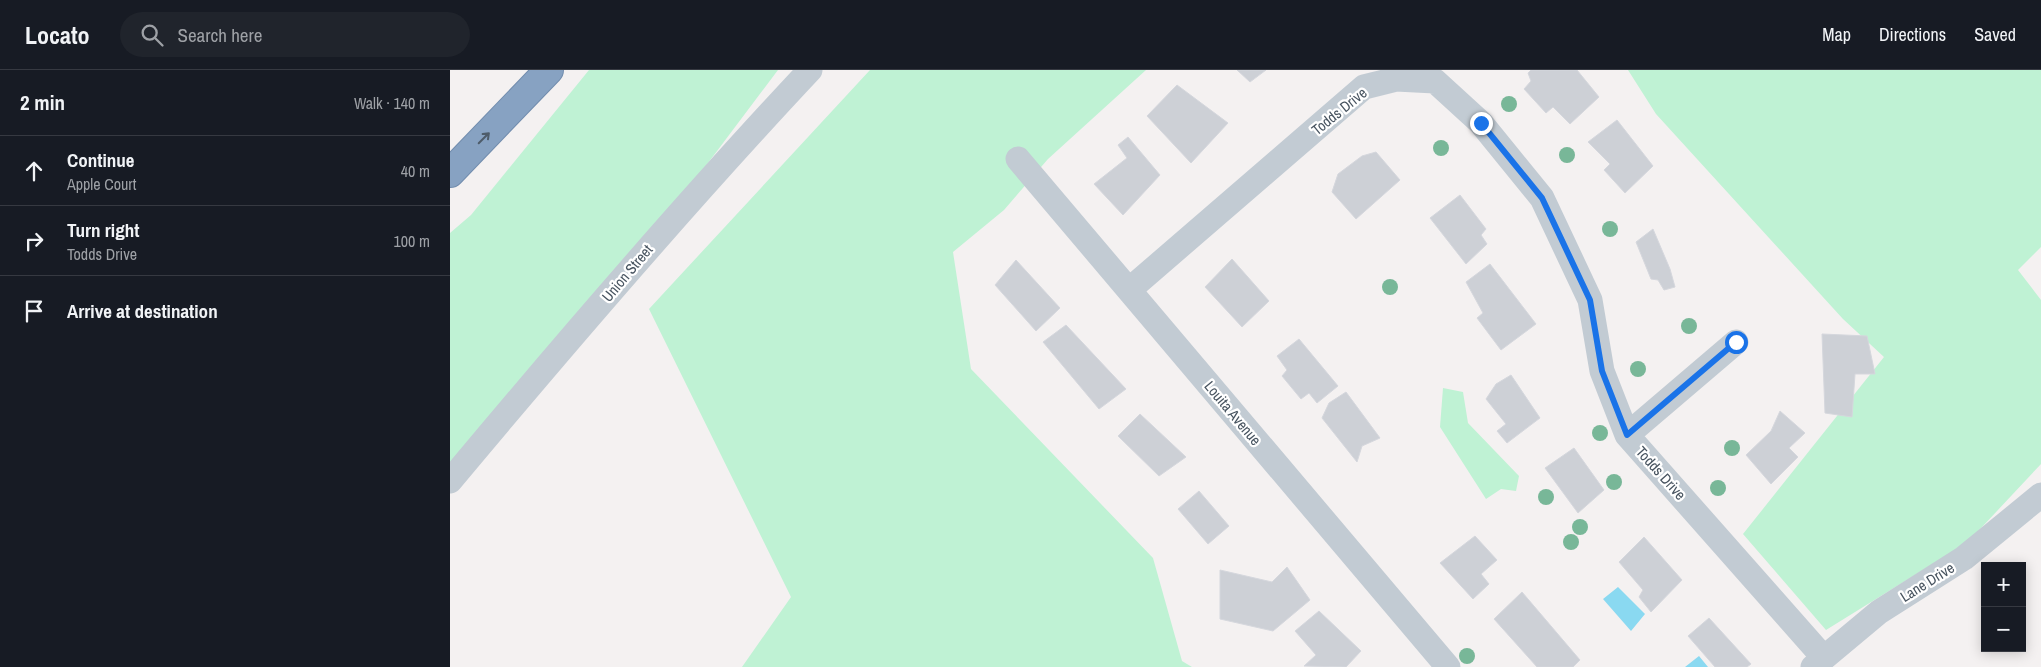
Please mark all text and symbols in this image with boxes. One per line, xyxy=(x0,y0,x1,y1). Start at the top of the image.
search box xyxy=(120,12,470,57)
text: Locato xyxy=(25,19,90,51)
icon: search xyxy=(138,21,166,49)
text: Search here xyxy=(178,22,262,48)
text: Map xyxy=(1822,22,1851,47)
text: Directions xyxy=(1879,22,1946,47)
text: Saved xyxy=(1974,22,2016,47)
street label: Todds Drive xyxy=(1307,82,1371,140)
text: 2 min xyxy=(20,88,65,117)
text: Walk · 140 m xyxy=(354,92,430,114)
route end xyxy=(1470,112,1493,135)
one-way arrow xyxy=(478,132,490,145)
text: Continue xyxy=(67,147,135,173)
icon: ahead xyxy=(20,157,48,185)
text: 40 m xyxy=(401,160,430,182)
text: Apple Court xyxy=(67,173,136,195)
text: Turn right xyxy=(67,217,139,243)
icon: right xyxy=(20,227,48,255)
text: 100 m xyxy=(394,230,430,252)
street label: Union Street xyxy=(597,239,658,306)
text: Todds Drive xyxy=(67,243,137,265)
icon: arrive xyxy=(20,297,48,325)
text: Arrive at destination xyxy=(67,298,218,324)
route start xyxy=(1725,331,1748,354)
street label: Louita Avenue xyxy=(1200,376,1266,450)
street label: Todds Drive xyxy=(1631,442,1691,505)
street label: Lane Drive xyxy=(1896,557,1958,607)
map controls xyxy=(1981,562,2026,652)
button: + xyxy=(1981,562,2026,607)
button: − xyxy=(1981,607,2026,652)

